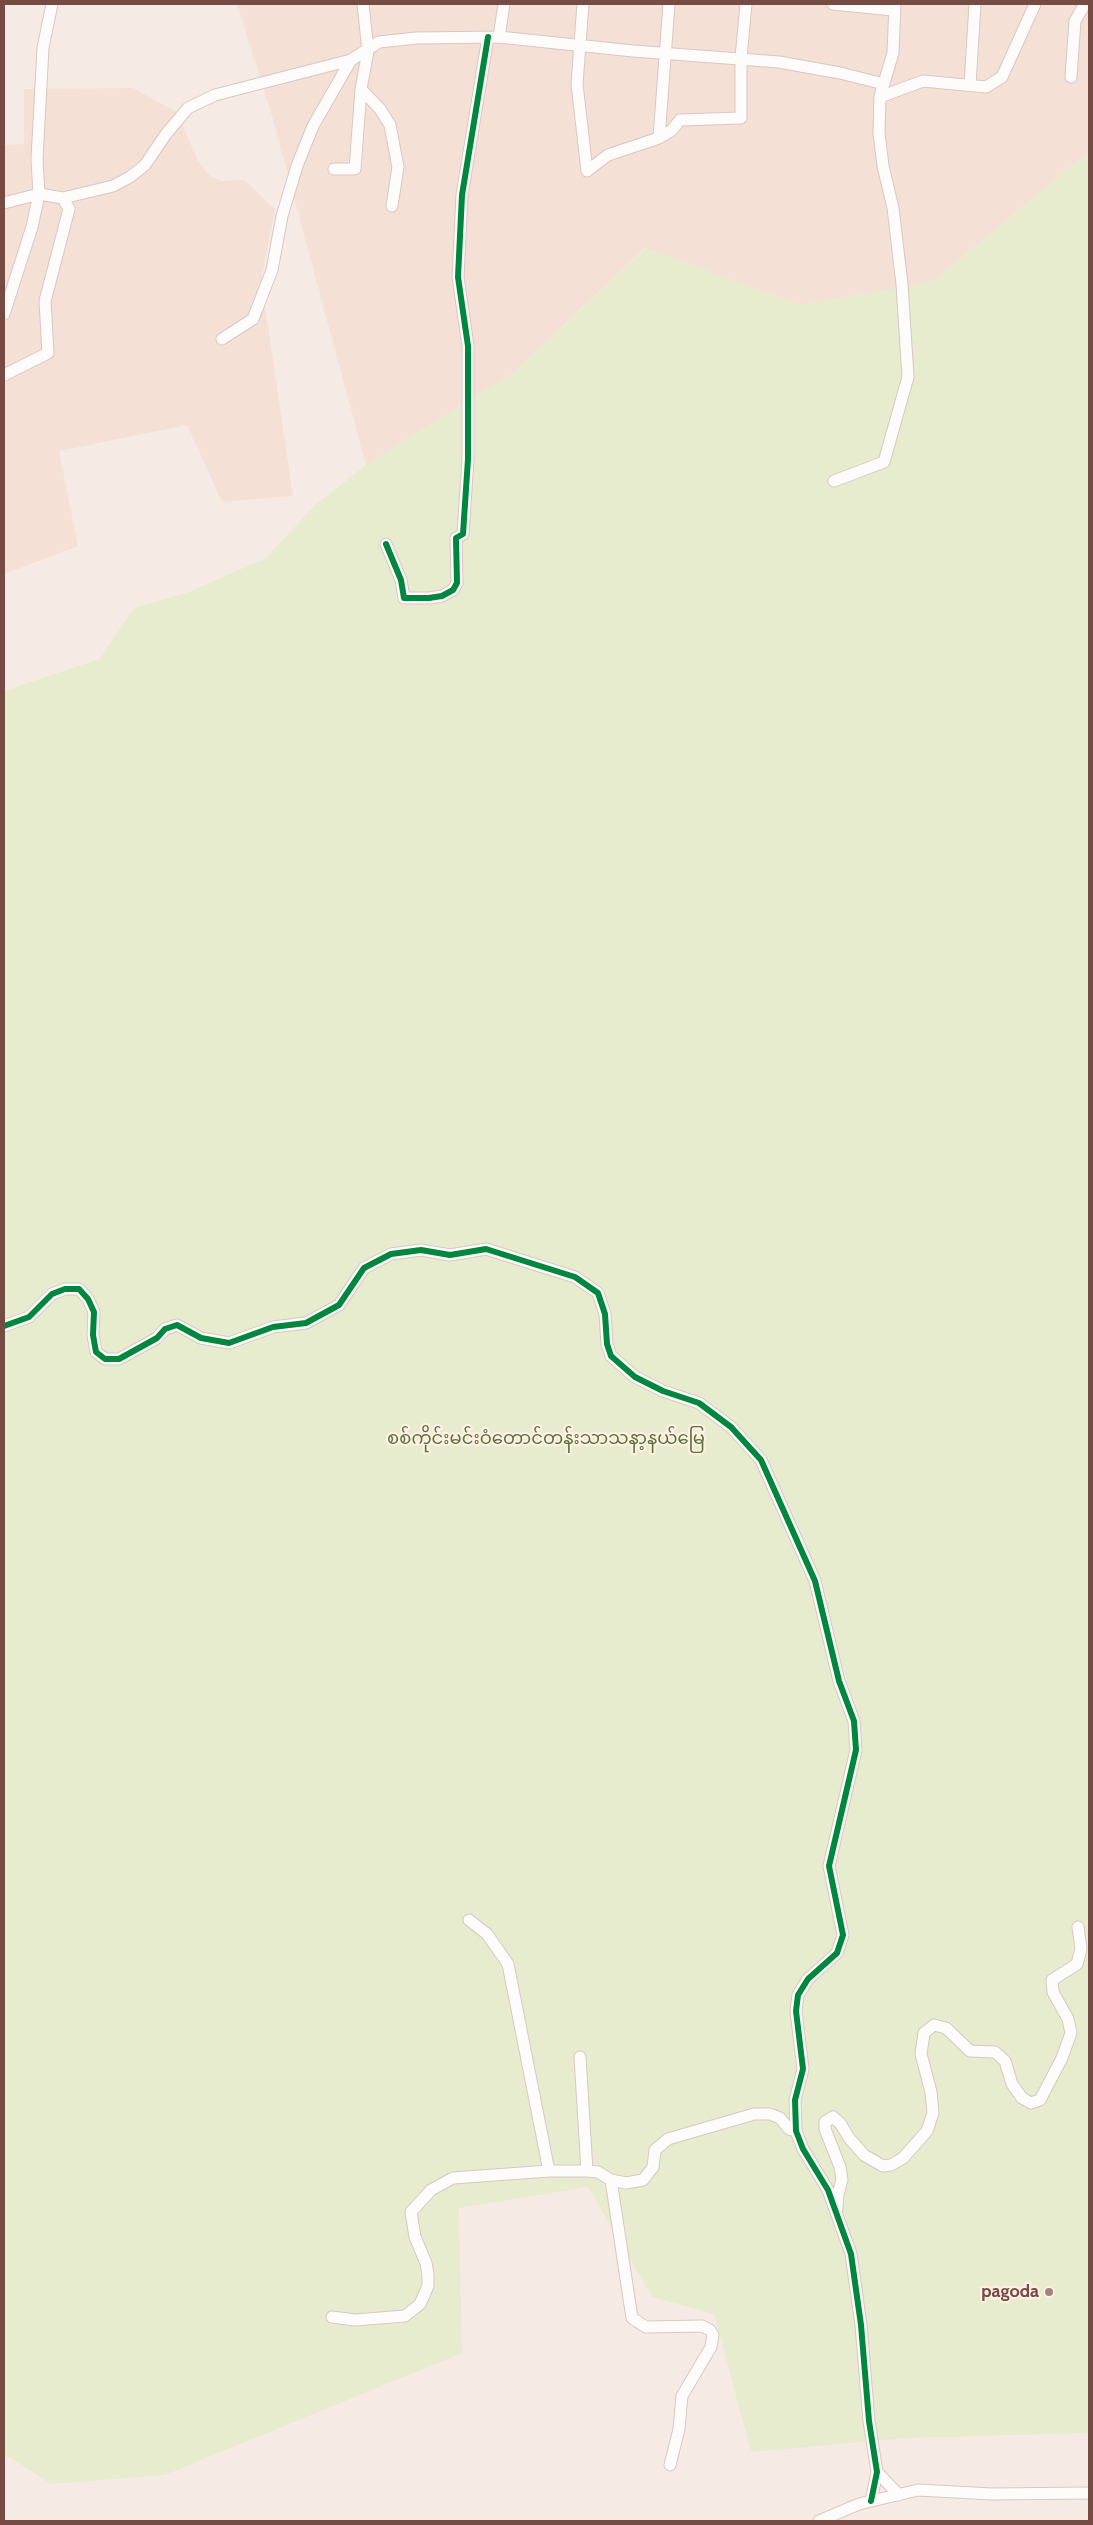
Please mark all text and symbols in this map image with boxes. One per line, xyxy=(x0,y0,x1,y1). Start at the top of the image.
park label: စစ်ကိုင်းမင်းဝံတောင်တန်းသာသနာ့နယ်မြေ xyxy=(387,1428,705,1450)
place label: pagoda xyxy=(981,2281,1039,2303)
marker: pagoda xyxy=(1043,2286,1055,2298)

